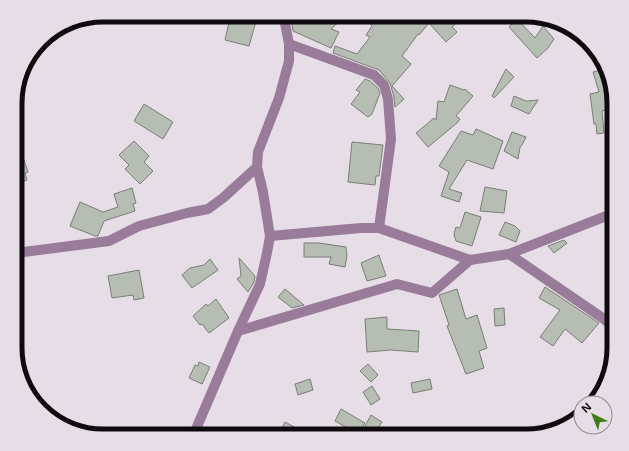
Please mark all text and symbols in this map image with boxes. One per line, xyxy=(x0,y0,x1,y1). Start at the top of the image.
north arrow xyxy=(573,395,613,435)
text: N xyxy=(577,399,594,416)

